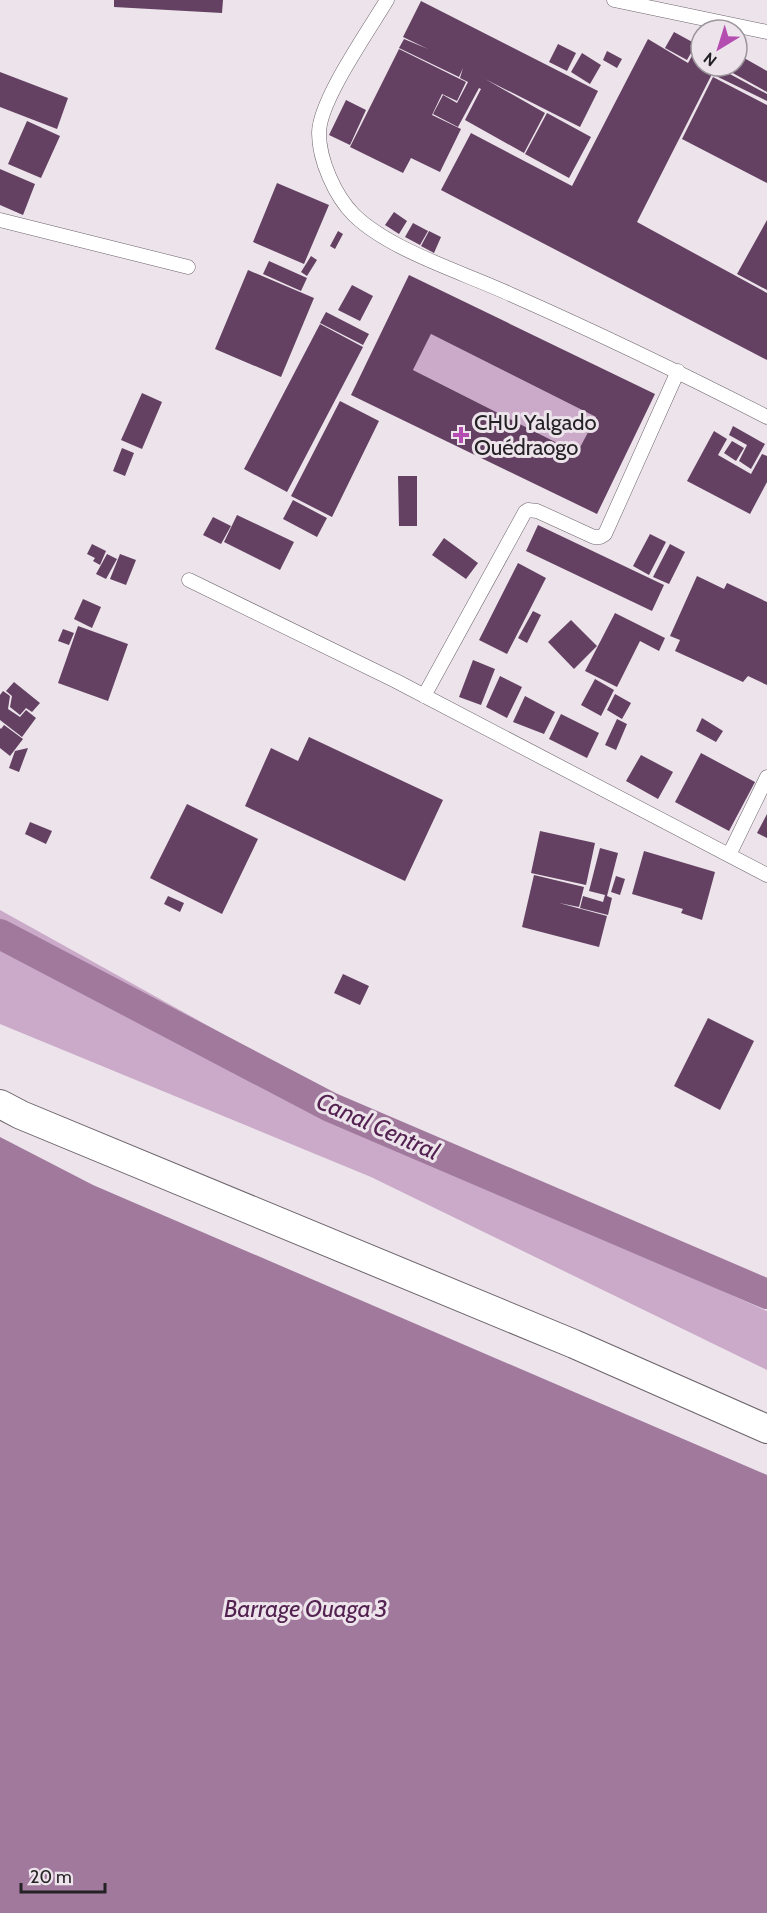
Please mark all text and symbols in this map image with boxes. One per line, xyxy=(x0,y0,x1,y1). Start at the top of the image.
north arrow xyxy=(689,18,749,78)
text: N xyxy=(700,48,720,70)
place label: CHU Yalgado Ouédraogo xyxy=(474,409,597,461)
marker: CHU Yalgado Ouédraogo xyxy=(452,426,470,444)
water label: Canal Central xyxy=(312,1086,444,1166)
water label: Barrage Ouaga 3 xyxy=(224,1594,388,1623)
scale bar xyxy=(21,1856,105,1894)
text: 20 m xyxy=(30,1866,72,1888)

